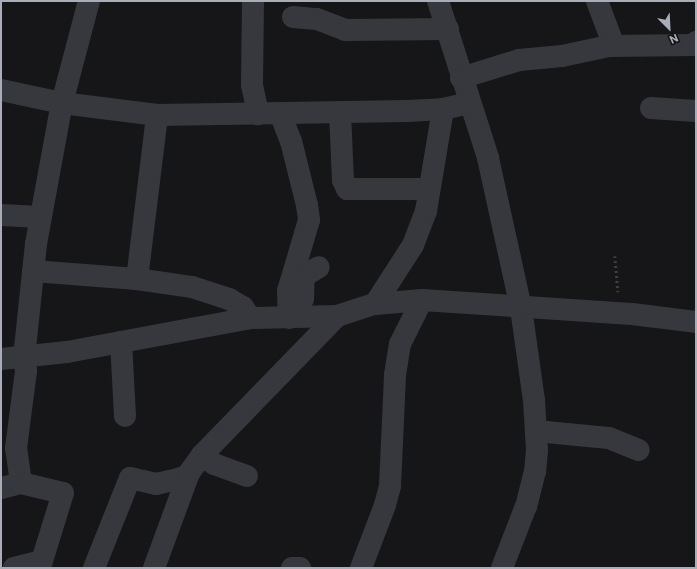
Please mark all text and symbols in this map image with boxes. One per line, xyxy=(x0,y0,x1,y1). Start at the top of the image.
north arrow xyxy=(649,8,689,48)
text: N xyxy=(668,32,681,47)

